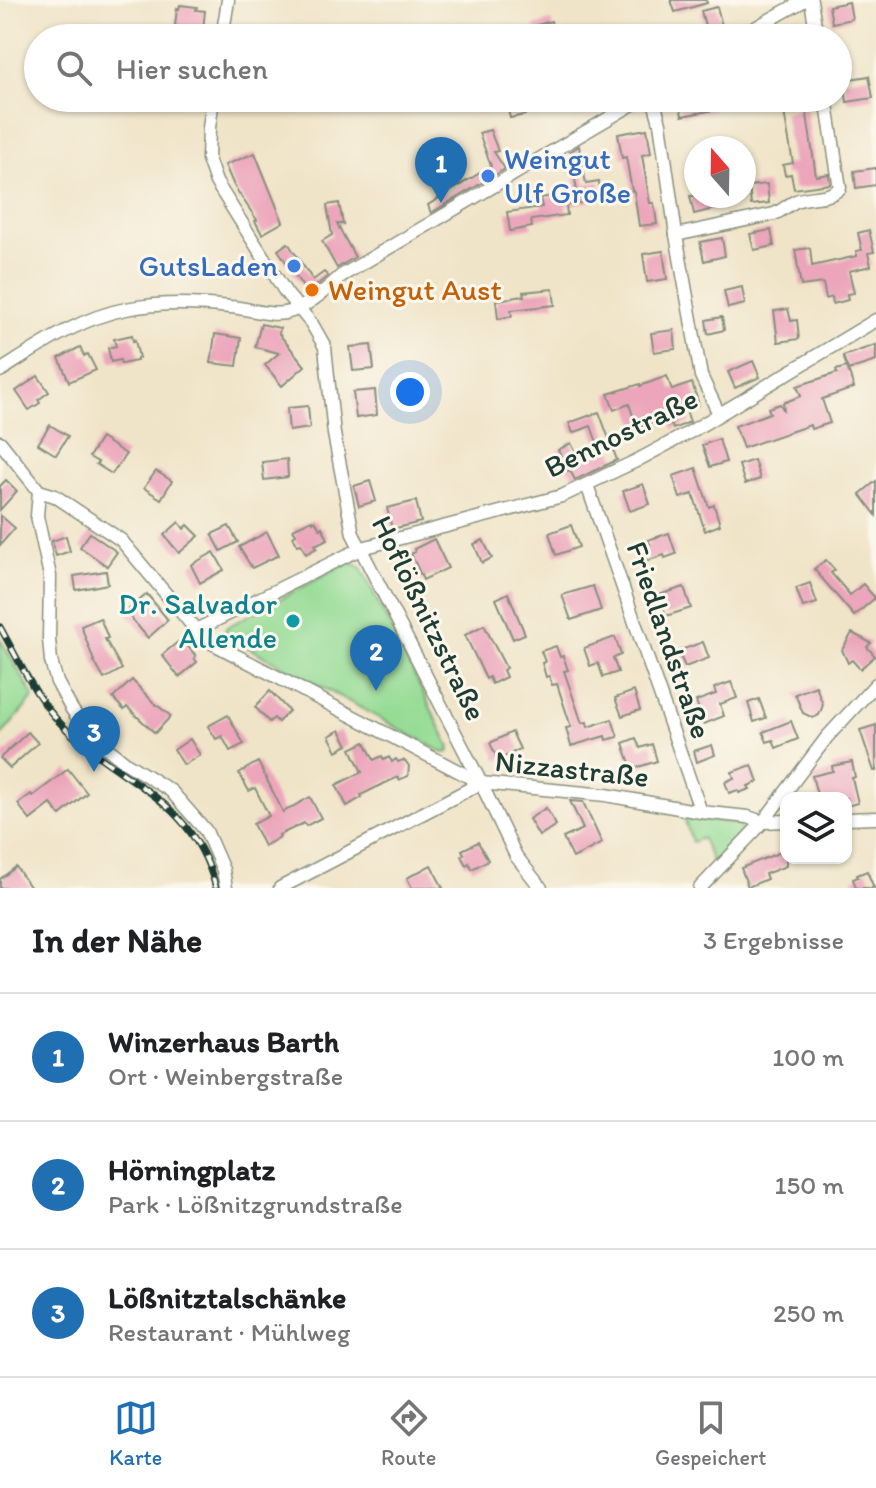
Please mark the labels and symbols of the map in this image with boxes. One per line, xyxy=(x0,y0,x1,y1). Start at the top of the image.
north arrow xyxy=(684,136,756,208)
pin: 1 xyxy=(415,137,467,203)
place label: Weingut Ulf Große xyxy=(504,140,631,211)
marker: Weingut Ulf Große xyxy=(479,167,497,185)
place label: GutsLaden xyxy=(138,247,278,284)
marker: GutsLaden xyxy=(285,257,303,275)
place label: Weingut Aust xyxy=(328,271,502,308)
marker: Weingut Aust xyxy=(303,281,321,299)
your location xyxy=(390,372,430,412)
street label: Bennostraße xyxy=(538,379,704,486)
street label: Hoflößnitzstraße xyxy=(364,509,495,726)
street label: Friedlandstraße xyxy=(618,536,721,743)
place label: Dr. Salvador Allende xyxy=(118,585,278,656)
marker: Dr. Salvador Allende xyxy=(284,612,302,630)
pin: 2 xyxy=(350,625,402,691)
pin: 3 xyxy=(68,706,120,772)
street label: Nizzastraße xyxy=(493,742,651,795)

